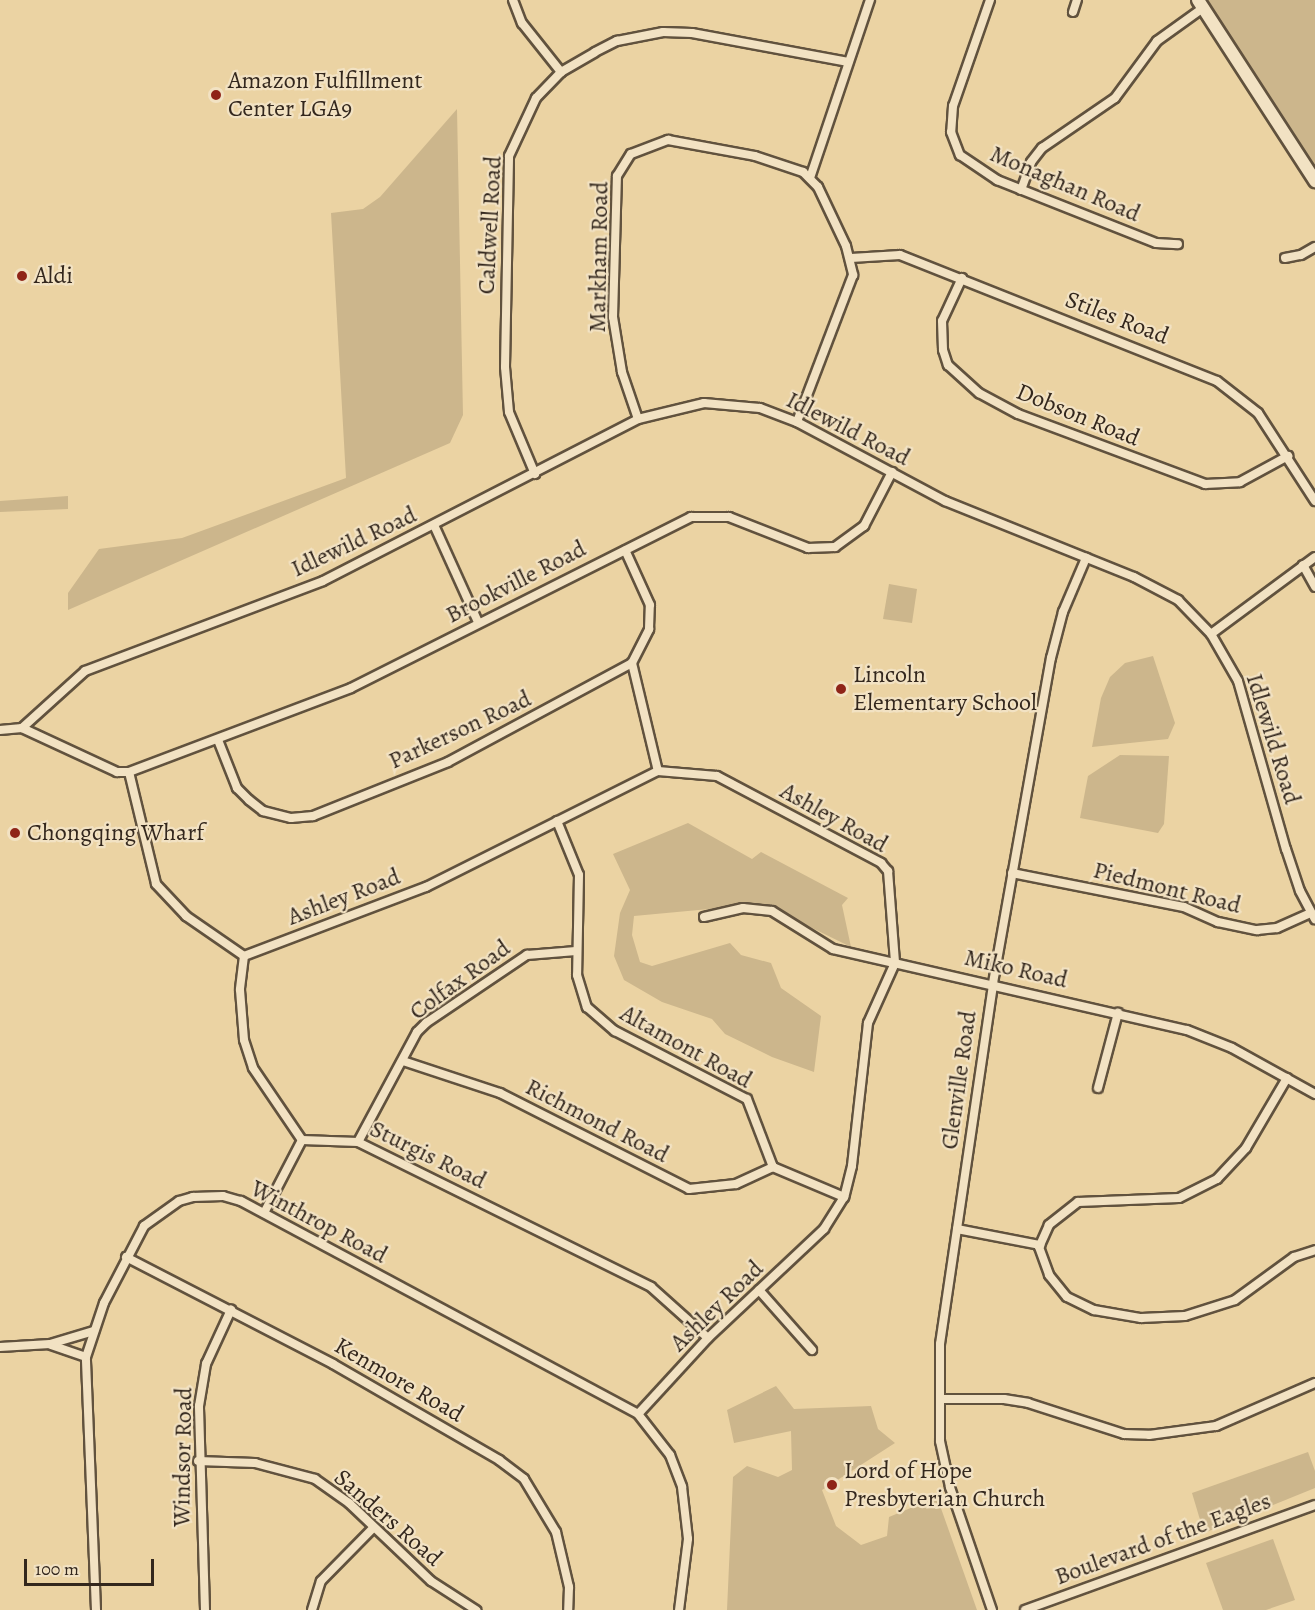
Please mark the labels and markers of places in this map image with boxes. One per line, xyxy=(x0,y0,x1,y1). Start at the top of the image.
place label: Amazon Fulfillment Center LGA9 xyxy=(228,67,422,123)
marker: Amazon Fulfillment Center LGA9 xyxy=(209,88,223,102)
place label: Aldi xyxy=(34,262,73,290)
marker: Aldi xyxy=(15,269,29,283)
place label: Lincoln Elementary School xyxy=(853,661,1037,717)
marker: Lincoln Elementary School xyxy=(834,682,848,696)
place label: Chongqing Wharf xyxy=(27,819,204,847)
marker: Chongqing Wharf xyxy=(8,826,22,840)
place label: Lord of Hope Presbyterian Church xyxy=(844,1457,1045,1513)
marker: Lord of Hope Presbyterian Church xyxy=(825,1478,839,1492)

